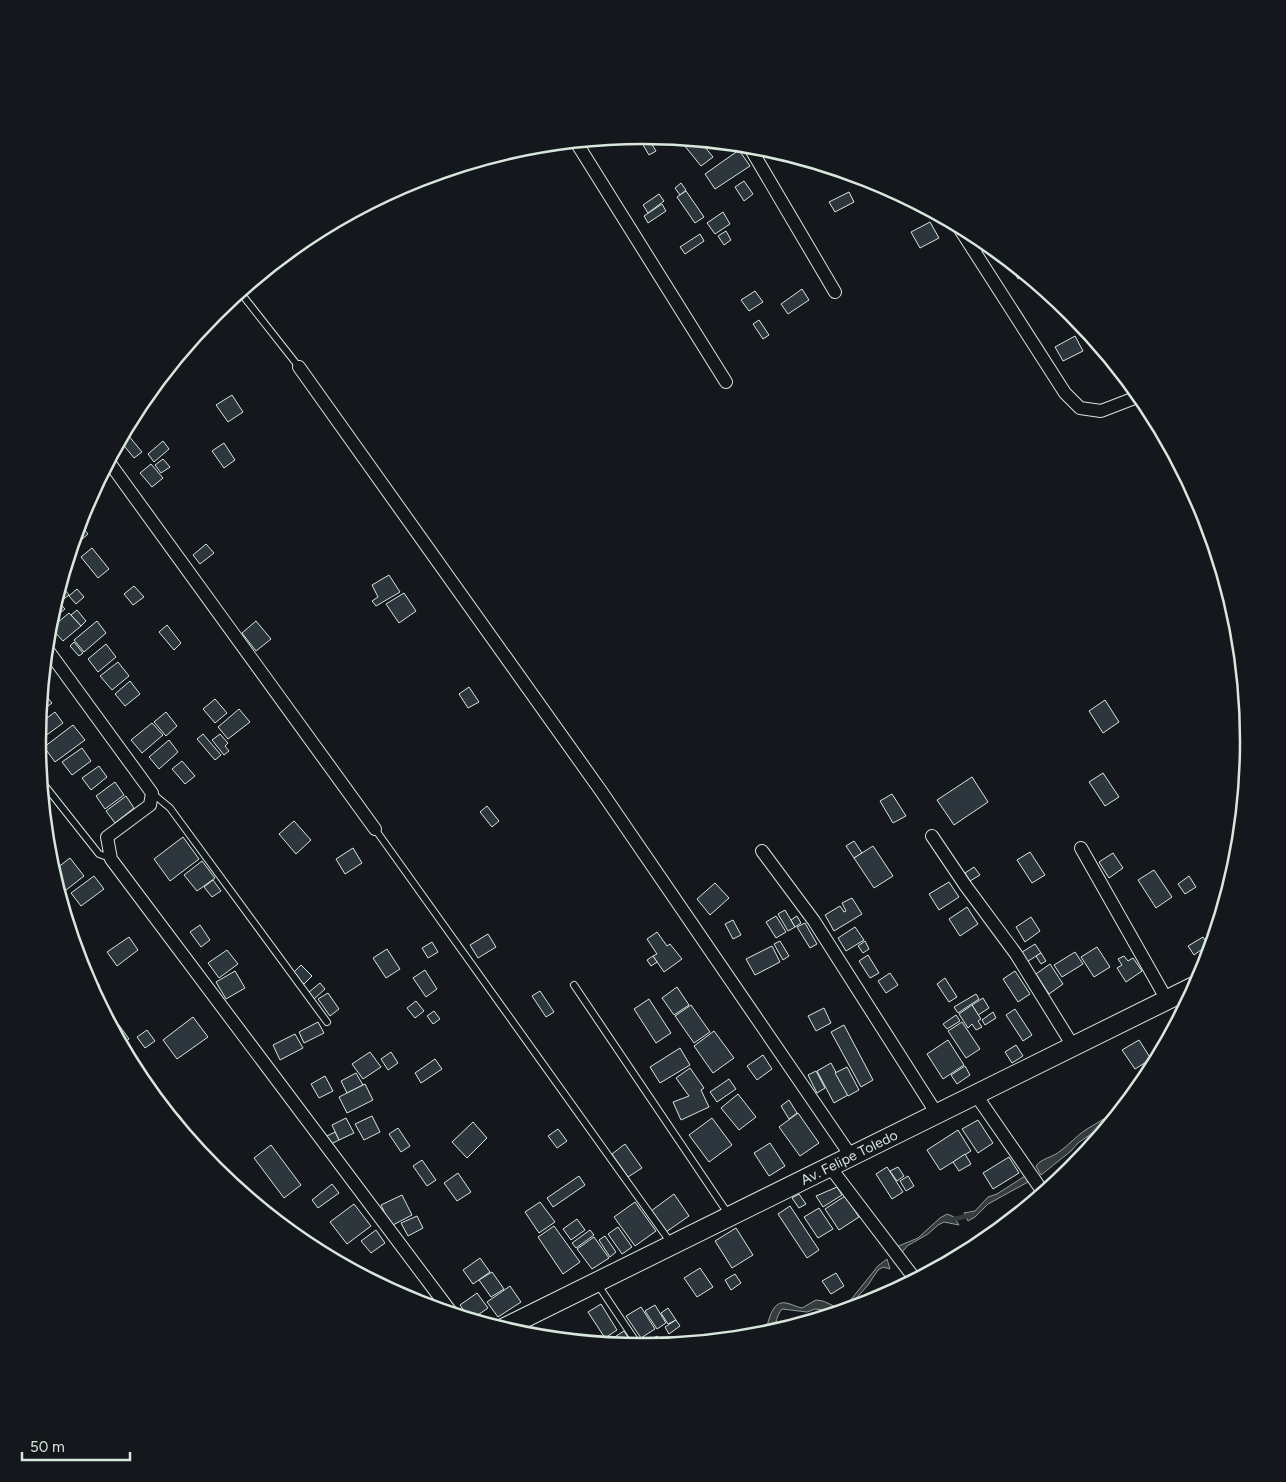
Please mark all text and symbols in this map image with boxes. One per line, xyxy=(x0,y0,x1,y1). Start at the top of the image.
street label: Av. Felipe Toledo xyxy=(798,1127,901,1189)
scale bar xyxy=(22,1430,130,1462)
text: 50 m xyxy=(30,1438,65,1456)

